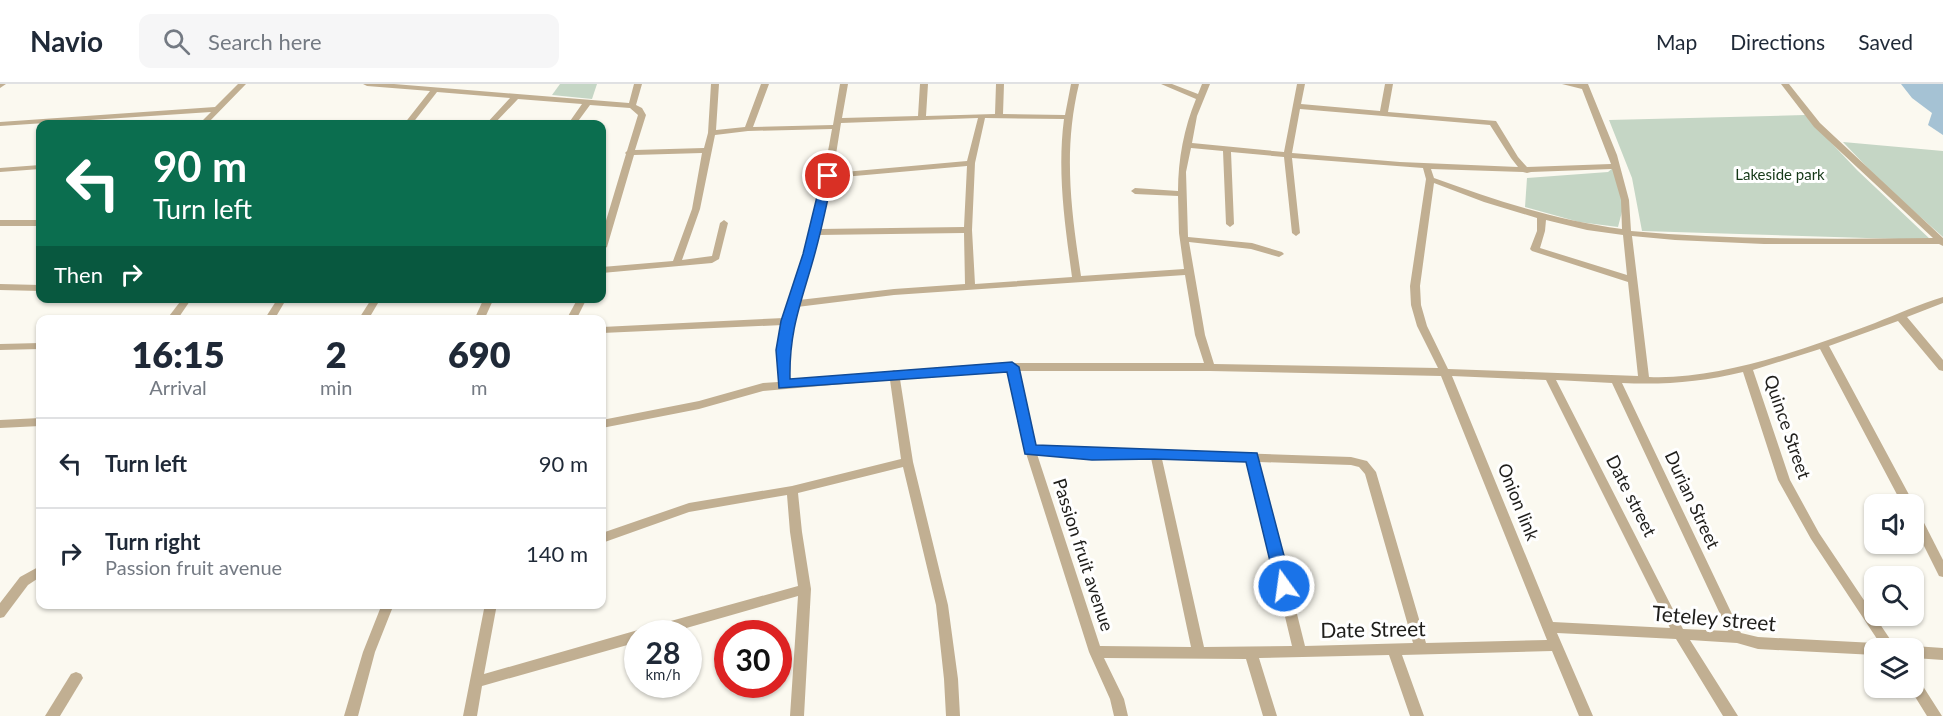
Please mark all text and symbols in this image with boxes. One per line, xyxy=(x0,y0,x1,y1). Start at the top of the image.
search box xyxy=(139,14,559,68)
text: Navio xyxy=(30,24,103,58)
icon: search xyxy=(160,25,193,58)
text: Search here xyxy=(208,28,322,55)
text: Map xyxy=(1656,29,1697,54)
text: Directions xyxy=(1730,29,1825,54)
text: Saved xyxy=(1858,29,1913,54)
text: 90 m xyxy=(153,141,247,191)
icon: left xyxy=(54,144,132,222)
pin xyxy=(802,150,853,201)
icon: arrive xyxy=(811,159,844,192)
park label: Lakeside park xyxy=(1735,165,1825,183)
text: Turn left xyxy=(153,192,252,225)
icon: right xyxy=(115,258,148,291)
text: Then xyxy=(54,261,103,288)
text: 16:15 xyxy=(131,332,225,376)
text: 2 xyxy=(326,332,347,376)
text: 690 xyxy=(448,332,511,376)
street label: Quince Street xyxy=(1760,372,1816,482)
text: Arrival xyxy=(149,375,207,399)
text: min xyxy=(320,375,352,399)
text: m xyxy=(471,375,487,399)
icon: left xyxy=(54,447,87,480)
street label: Durian Street xyxy=(1661,447,1725,553)
text: Turn left xyxy=(105,450,187,477)
text: 90 m xyxy=(539,450,588,477)
street label: Date street xyxy=(1602,451,1662,541)
street label: Onion link xyxy=(1494,460,1545,544)
street label: Passion fruit avenue xyxy=(1049,475,1119,634)
map controls xyxy=(1864,494,1924,698)
button: sound xyxy=(1864,494,1924,554)
text: Turn right xyxy=(105,528,200,555)
icon: right xyxy=(54,537,87,570)
text: 140 m xyxy=(526,540,588,567)
position arrow xyxy=(1252,554,1316,618)
text: Passion fruit avenue xyxy=(105,555,282,579)
button: search xyxy=(1864,566,1924,626)
street label: Teteley street xyxy=(1651,600,1778,635)
street label: Date Street xyxy=(1320,615,1426,642)
speed limit sign: 30 xyxy=(714,620,792,698)
text: 28 xyxy=(646,634,680,670)
button: layers xyxy=(1864,638,1924,698)
text: km/h xyxy=(645,665,681,683)

